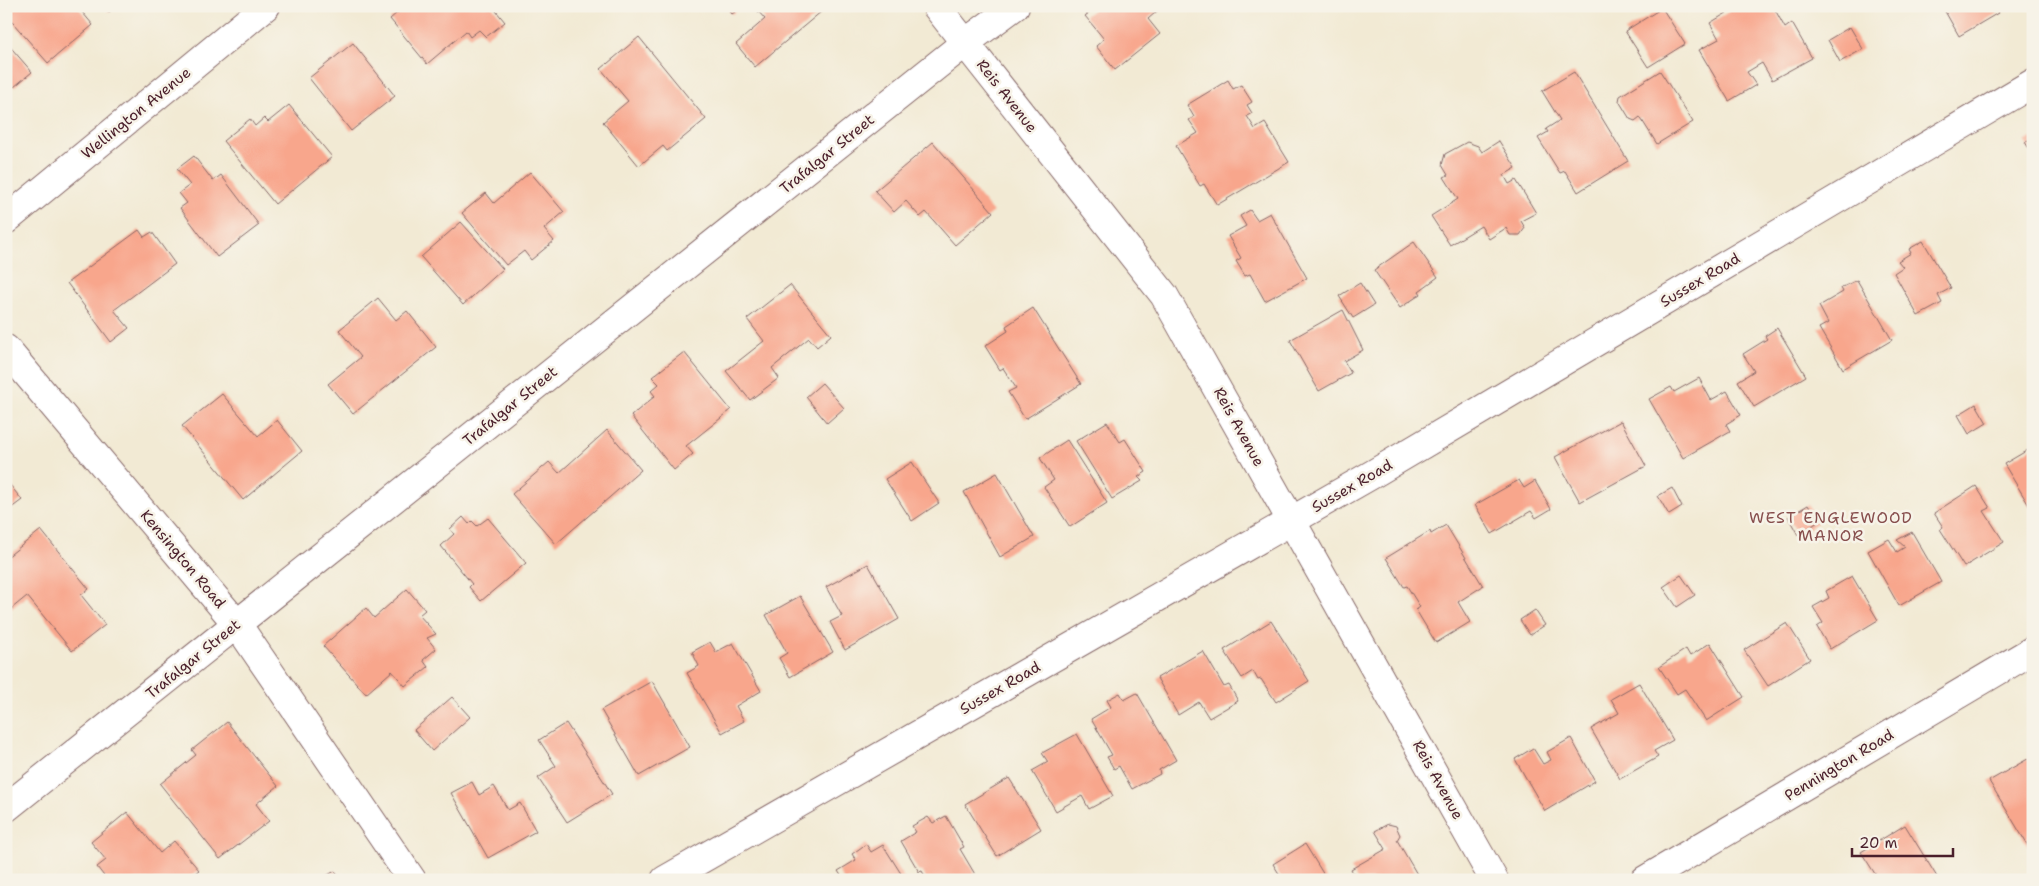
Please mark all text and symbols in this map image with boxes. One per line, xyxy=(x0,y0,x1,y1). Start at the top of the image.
street label: Reis Avenue xyxy=(972,55,1042,137)
street label: Wellington Avenue xyxy=(77,63,195,163)
street label: Trafalgar Street xyxy=(776,110,878,198)
street label: Sussex Road xyxy=(1656,248,1744,312)
street label: Trafalgar Street xyxy=(459,362,561,450)
street label: Reis Avenue xyxy=(1209,384,1269,470)
street label: Sussex Road xyxy=(1308,455,1396,517)
street label: Kensington Road xyxy=(136,505,230,613)
district label: WEST ENGLEWOOD MANOR xyxy=(1749,507,1913,546)
street label: Trafalgar Street xyxy=(142,615,244,703)
street label: Sussex Road xyxy=(956,657,1044,719)
street label: Pennington Road xyxy=(1781,724,1898,805)
street label: Reis Avenue xyxy=(1408,737,1468,823)
scale bar xyxy=(1852,826,1953,858)
text: 20 m xyxy=(1859,833,1898,853)

